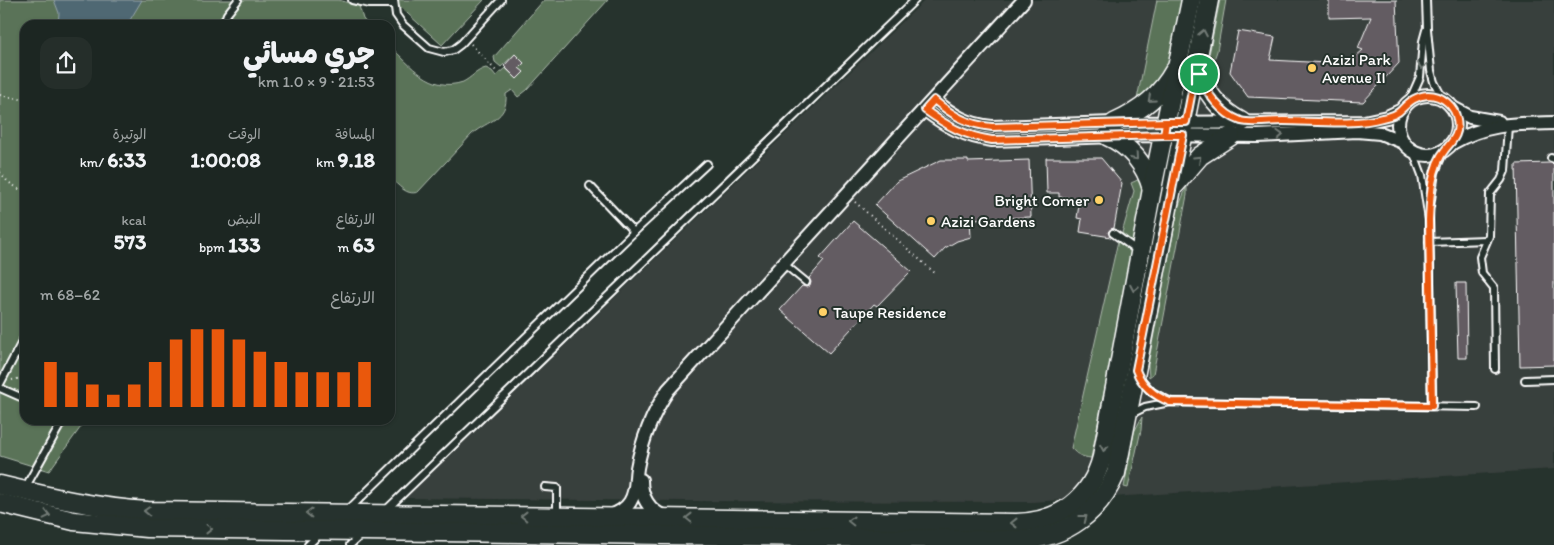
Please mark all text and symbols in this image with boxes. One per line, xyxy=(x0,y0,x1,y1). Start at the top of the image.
one-way arrow xyxy=(1197,28,1208,37)
text: جري مسائي xyxy=(243,36,375,70)
button: share xyxy=(40,37,92,89)
place label: Azizi Park Avenue II xyxy=(1322,50,1392,87)
pin xyxy=(1178,53,1220,95)
icon: arrive xyxy=(1185,60,1213,88)
marker: Azizi Park Avenue II xyxy=(1306,62,1318,74)
one-way arrow xyxy=(1416,63,1427,71)
text: 21:53 · 9 × 1.0 km xyxy=(258,72,375,91)
one-way arrow xyxy=(1148,93,1157,102)
text: الوتيرة xyxy=(113,126,146,143)
text: الوقت xyxy=(228,126,261,143)
text: المسافة xyxy=(335,126,375,143)
one-way arrow xyxy=(1276,130,1284,140)
text: 6:33 xyxy=(107,147,146,172)
text: 1:00:08 xyxy=(190,147,261,172)
text: 9.18 xyxy=(338,147,375,172)
one-way arrow xyxy=(1130,151,1138,160)
text: /km xyxy=(80,154,107,171)
text: km xyxy=(316,154,338,171)
one-way arrow xyxy=(1192,156,1201,165)
place label: Bright Corner xyxy=(994,191,1090,210)
marker: Bright Corner xyxy=(1093,194,1105,206)
text: النبض xyxy=(227,211,261,228)
text: الارتفاع xyxy=(336,211,375,228)
text: kcal xyxy=(121,212,146,229)
place label: Azizi Gardens xyxy=(941,212,1036,231)
marker: Azizi Gardens xyxy=(925,215,937,227)
text: 573 xyxy=(113,229,146,254)
text: 133 xyxy=(228,232,261,257)
text: 63 xyxy=(352,232,375,257)
text: bpm xyxy=(199,239,228,256)
text: m xyxy=(338,239,352,256)
one-way arrow xyxy=(1129,284,1140,293)
text: 62–68 m xyxy=(40,285,100,304)
text: الارتفاع xyxy=(330,288,375,307)
place label: Taupe Residence xyxy=(833,303,946,322)
marker: Taupe Residence xyxy=(817,306,829,318)
one-way arrow xyxy=(1099,443,1109,452)
one-way arrow xyxy=(142,506,150,516)
one-way arrow xyxy=(305,508,312,518)
one-way arrow xyxy=(43,509,52,520)
one-way arrow xyxy=(520,511,528,521)
one-way arrow xyxy=(684,513,692,523)
one-way arrow xyxy=(847,515,855,526)
one-way arrow xyxy=(1078,515,1087,524)
one-way arrow xyxy=(1009,518,1017,528)
one-way arrow xyxy=(206,524,213,534)

